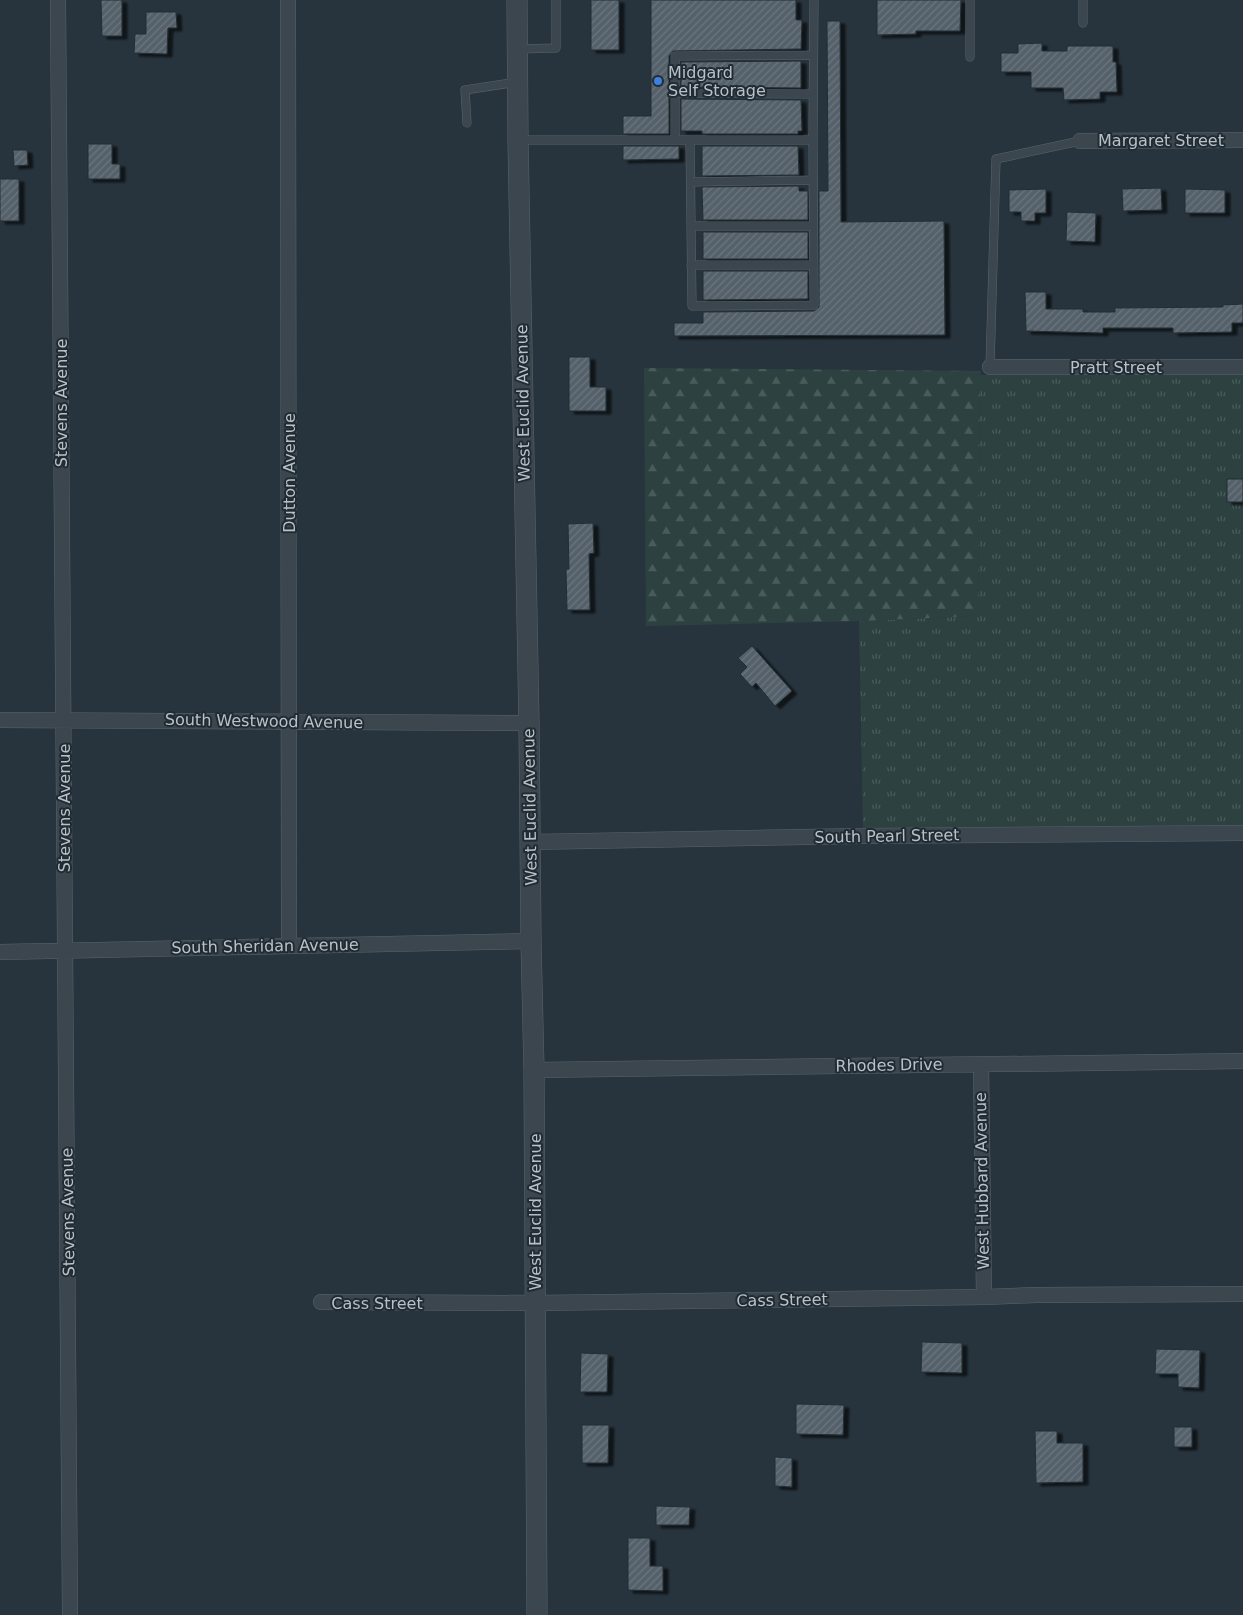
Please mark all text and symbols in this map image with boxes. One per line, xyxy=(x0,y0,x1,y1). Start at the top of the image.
place label: Midgard Self Storage xyxy=(668,63,766,100)
marker: Midgard Self Storage xyxy=(652,75,664,87)
street label: Margaret Street xyxy=(1098,131,1224,150)
street label: West Euclid Avenue xyxy=(512,324,534,482)
street label: Stevens Avenue xyxy=(52,339,71,467)
street label: Pratt Street xyxy=(1070,358,1162,377)
street label: Dutton Avenue xyxy=(280,413,299,533)
street label: South Westwood Avenue xyxy=(165,710,363,732)
street label: West Euclid Avenue xyxy=(519,728,541,886)
street label: Stevens Avenue xyxy=(55,744,74,872)
street label: South Pearl Street xyxy=(814,825,960,847)
street label: South Sheridan Avenue xyxy=(171,935,359,957)
street label: Rhodes Drive xyxy=(835,1055,943,1075)
street label: West Hubbard Avenue xyxy=(971,1092,993,1270)
street label: West Euclid Avenue xyxy=(526,1133,545,1291)
street label: Stevens Avenue xyxy=(57,1148,79,1276)
street label: Cass Street xyxy=(736,1290,828,1310)
street label: Cass Street xyxy=(331,1294,423,1313)

